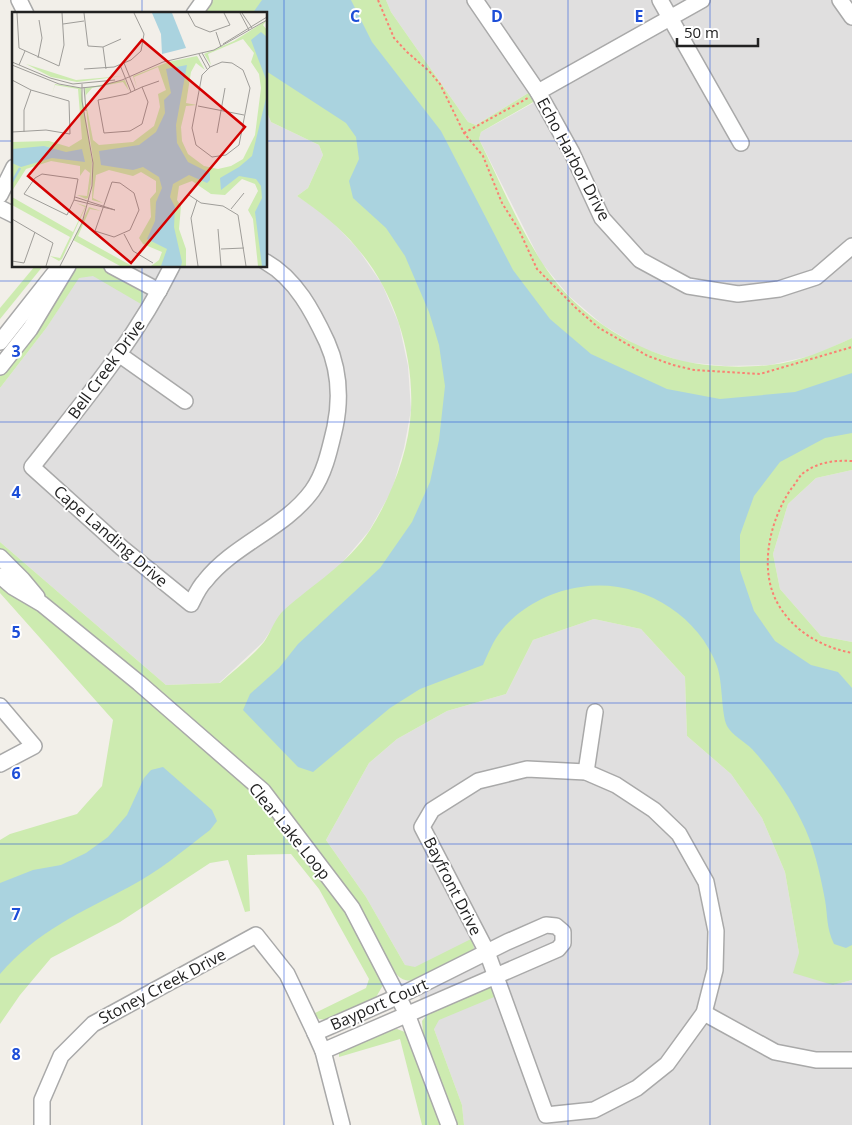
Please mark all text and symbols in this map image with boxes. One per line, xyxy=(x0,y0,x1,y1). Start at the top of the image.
text: C xyxy=(350,5,360,27)
text: D xyxy=(491,5,503,27)
text: E xyxy=(635,5,644,27)
inset map xyxy=(12,12,268,268)
scale bar xyxy=(677,15,758,47)
text: 50 m xyxy=(684,22,719,42)
street label: Echo Harbor Drive xyxy=(532,94,616,225)
street label: Bell Creek Drive xyxy=(62,315,150,423)
text: 3 xyxy=(11,340,21,362)
street label: Cape Landing Drive xyxy=(49,480,173,592)
text: 4 xyxy=(11,481,21,503)
text: 5 xyxy=(11,621,21,643)
text: 6 xyxy=(11,762,21,784)
street label: Clear Lake Loop xyxy=(244,778,336,884)
street label: Bayfront Drive xyxy=(419,833,487,939)
text: 7 xyxy=(11,903,21,925)
street label: Stoney Creek Drive xyxy=(94,943,230,1029)
street label: Bayport Court xyxy=(327,973,432,1035)
text: 8 xyxy=(11,1043,21,1065)

